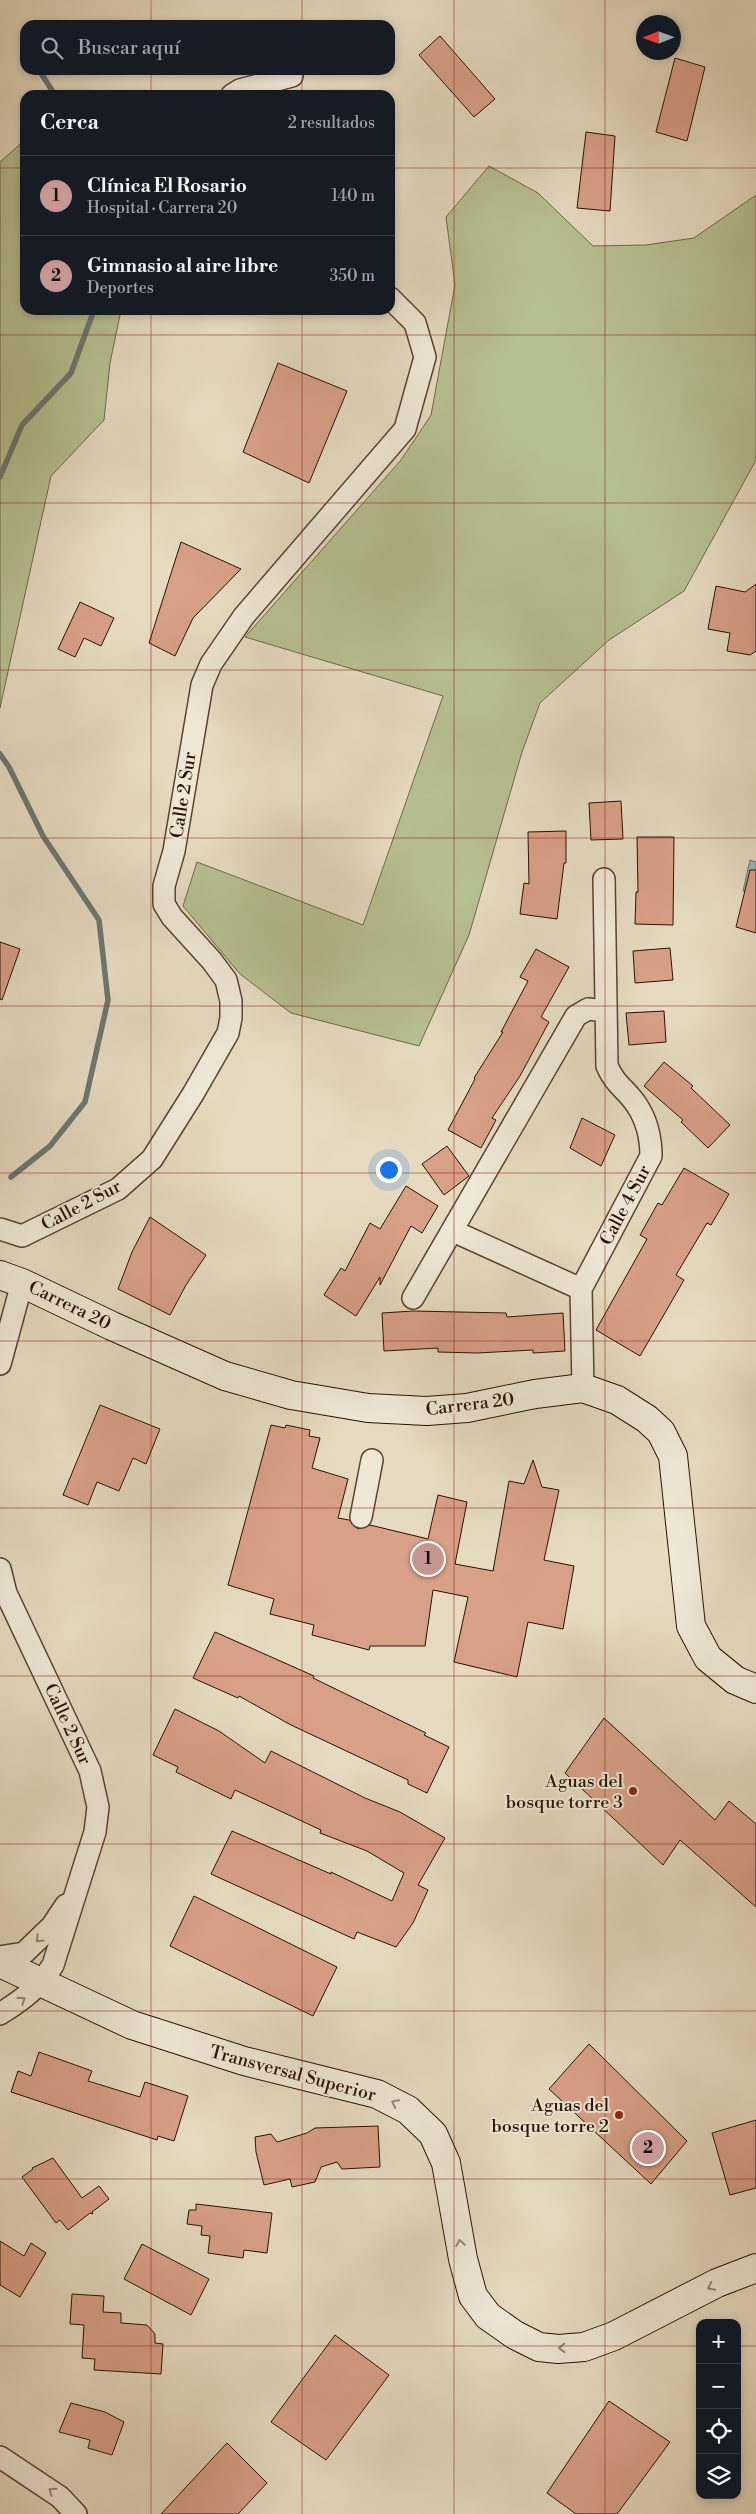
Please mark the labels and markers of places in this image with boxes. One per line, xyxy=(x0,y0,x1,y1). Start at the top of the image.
pin: 1 xyxy=(412,1540,444,1578)
place label: Aguas del bosque torre 3 xyxy=(506,1770,624,1814)
marker: Aguas del bosque torre 3 xyxy=(627,1785,639,1797)
place label: Aguas del bosque torre 2 xyxy=(491,2094,610,2138)
marker: Aguas del bosque torre 2 xyxy=(613,2109,625,2121)
pin: 2 xyxy=(632,2129,664,2167)

